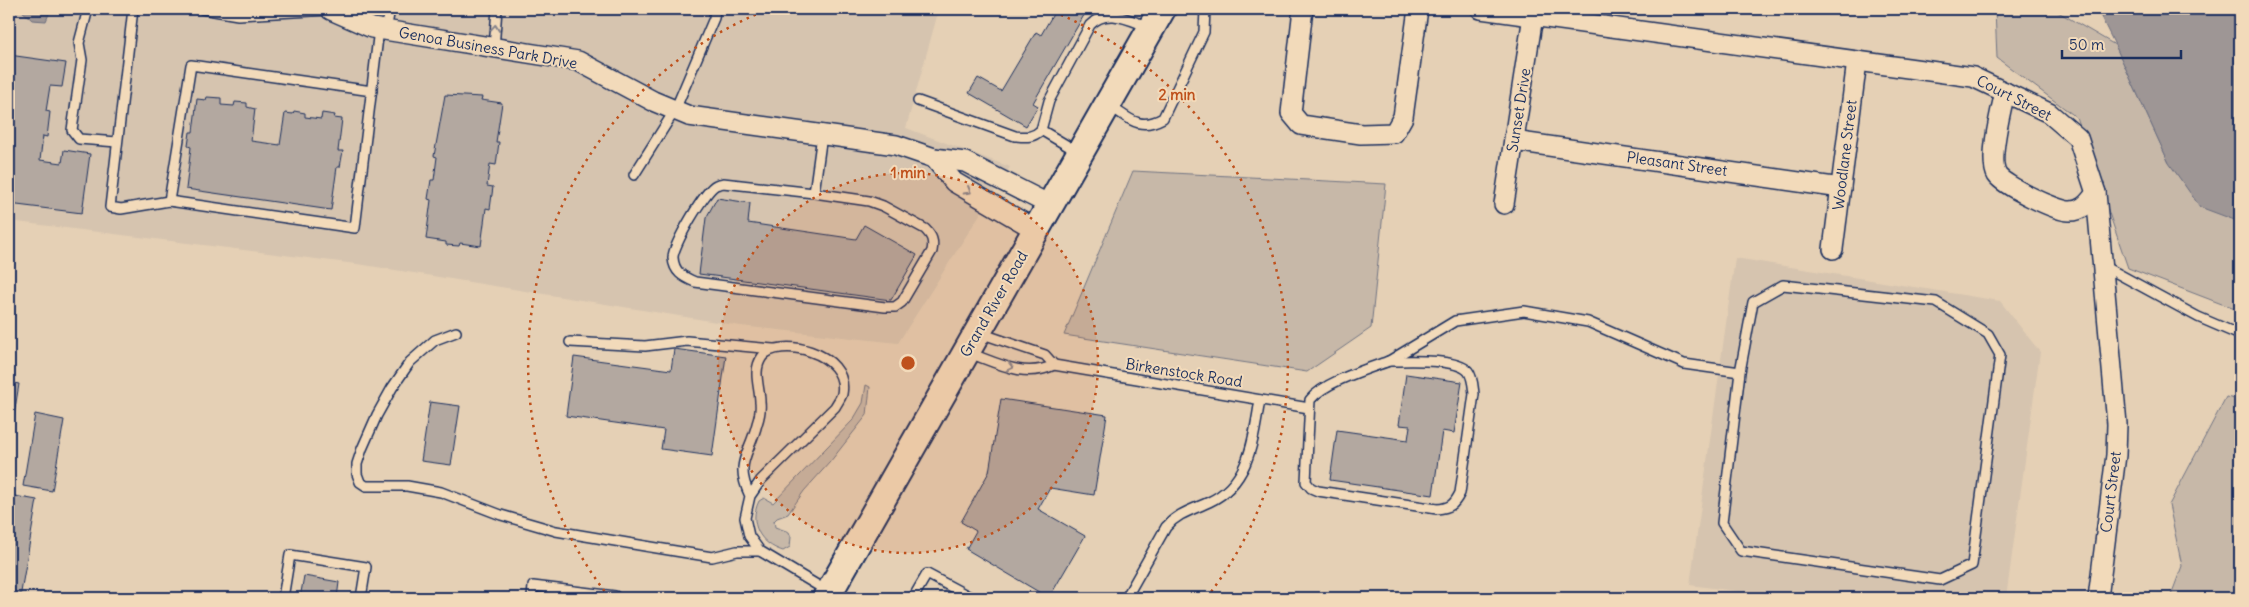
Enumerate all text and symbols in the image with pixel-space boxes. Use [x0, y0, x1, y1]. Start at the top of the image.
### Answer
street label: Genoa Business Park Drive [397, 22, 579, 73]
one-way arrow [490, 24, 501, 32]
scale bar [2062, 28, 2180, 60]
text: 50 m [2069, 35, 2104, 54]
street label: Sunset Drive [1502, 67, 1535, 153]
street label: Court Street [1974, 71, 2055, 125]
text: 2 min [1159, 85, 1196, 104]
street label: Woodlane Street [1828, 99, 1861, 211]
street label: Pleasant Street [1625, 147, 1729, 180]
text: 1 min [891, 163, 926, 182]
one-way arrow [963, 184, 972, 194]
street label: Grand River Road [955, 247, 1032, 360]
centre of rings [899, 354, 917, 372]
street label: Birkenstock Road [1124, 354, 1244, 391]
one-way arrow [1005, 361, 1014, 372]
street label: Court Street [2096, 450, 2125, 534]

